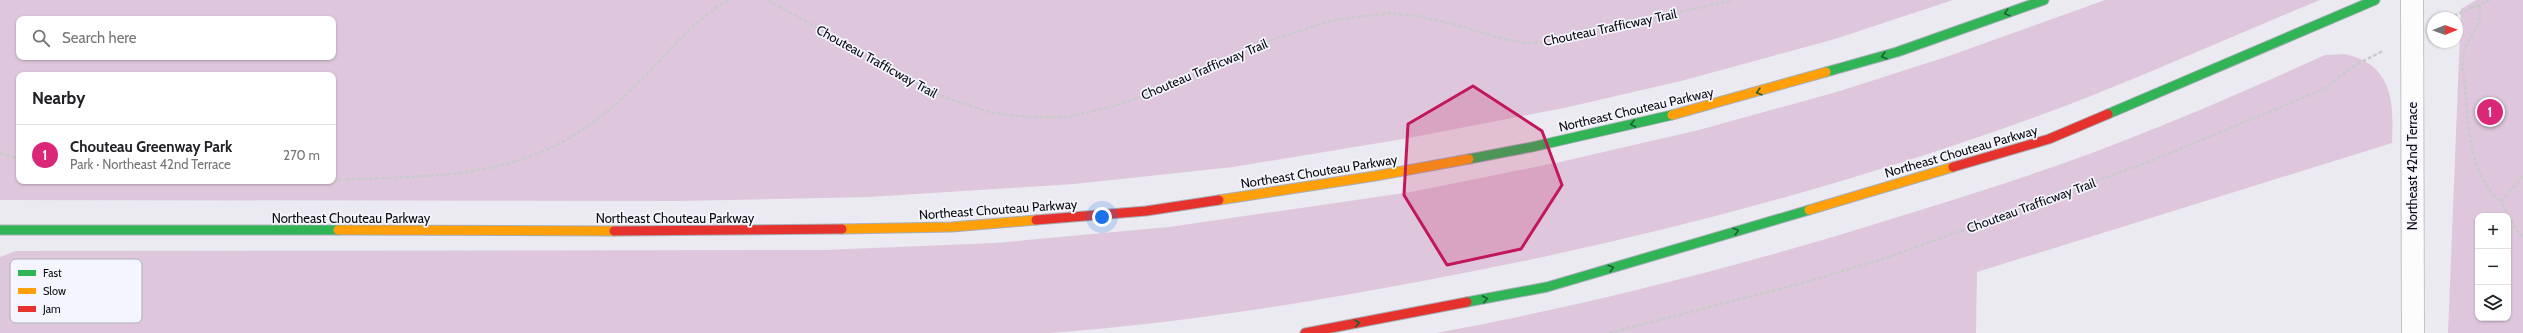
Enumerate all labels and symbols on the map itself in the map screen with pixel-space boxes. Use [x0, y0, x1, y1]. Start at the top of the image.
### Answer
street label: Chouteau Trafficway Trail [1542, 5, 1678, 49]
one-way arrow [2003, 8, 2010, 17]
north arrow [2427, 12, 2463, 48]
street label: Chouteau Trafficway Trail [814, 21, 940, 101]
street label: Chouteau Trafficway Trail [1138, 35, 1270, 103]
one-way arrow [1881, 51, 1888, 60]
street label: Northeast Chouteau Parkway [1557, 83, 1715, 135]
one-way arrow [1756, 87, 1763, 96]
pin: 1 [2477, 97, 2503, 127]
street label: Northeast 42nd Terrace [2404, 101, 2420, 230]
one-way arrow [1630, 119, 1637, 128]
street label: Northeast Chouteau Parkway [1883, 121, 2040, 181]
street label: Northeast Chouteau Parkway [1239, 151, 1399, 191]
street label: Chouteau Trafficway Trail [1964, 174, 2098, 236]
street label: Northeast Chouteau Parkway [918, 195, 1078, 223]
your location [1092, 207, 1112, 227]
street label: Northeast Chouteau Parkway [272, 210, 431, 226]
street label: Northeast Chouteau Parkway [596, 210, 755, 226]
one-way arrow [1732, 227, 1739, 236]
legend [10, 259, 142, 323]
one-way arrow [1607, 264, 1614, 273]
text: Fast [43, 266, 62, 280]
text: Slow [43, 284, 66, 298]
one-way arrow [1482, 295, 1488, 303]
text: Jam [42, 302, 61, 316]
one-way arrow [1354, 319, 1360, 328]

